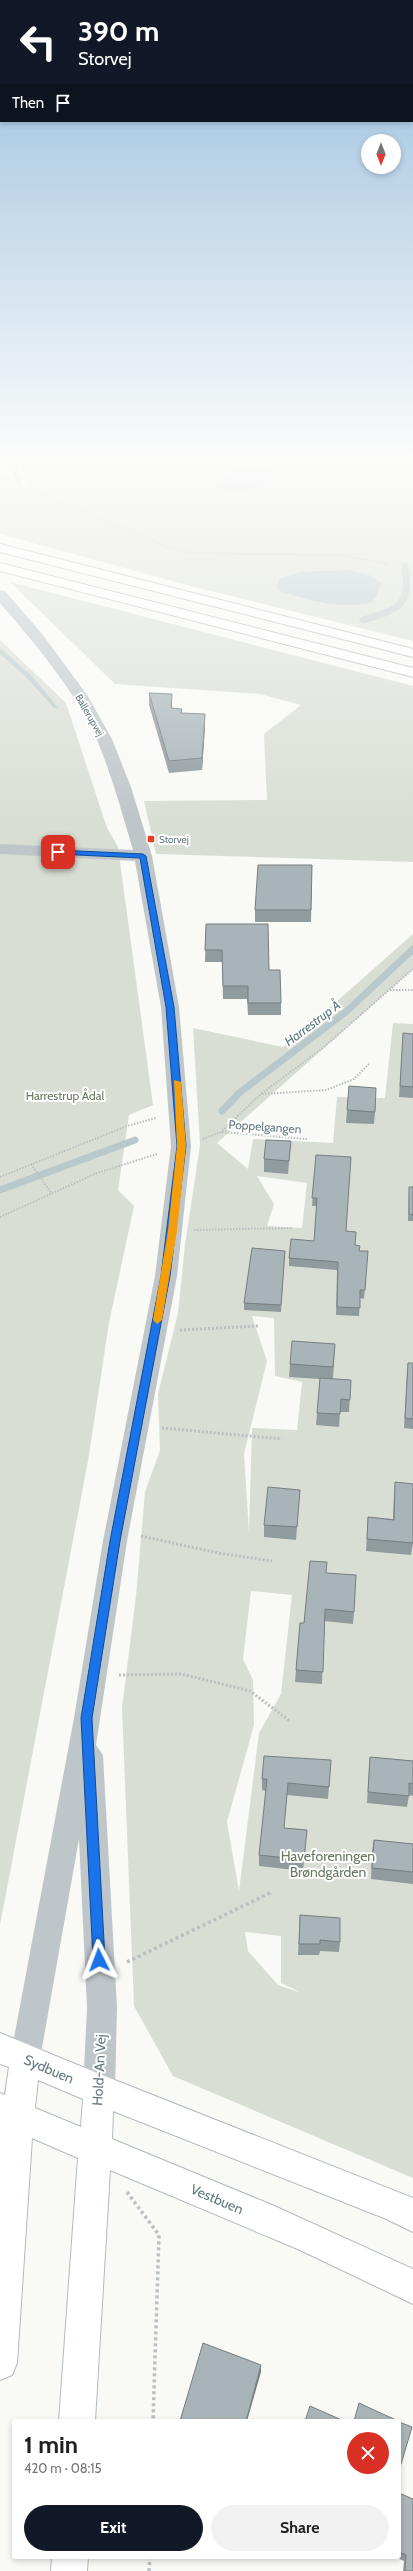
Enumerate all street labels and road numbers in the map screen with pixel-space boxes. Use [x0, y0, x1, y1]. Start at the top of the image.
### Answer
street label: Ballerupvej [72, 692, 107, 739]
street label: Poppelgangen [228, 1116, 302, 1137]
street label: Hold-An Vej [88, 2034, 110, 2106]
street label: Sydbuen [21, 2050, 77, 2088]
street label: Vestbuen [188, 2180, 246, 2218]

